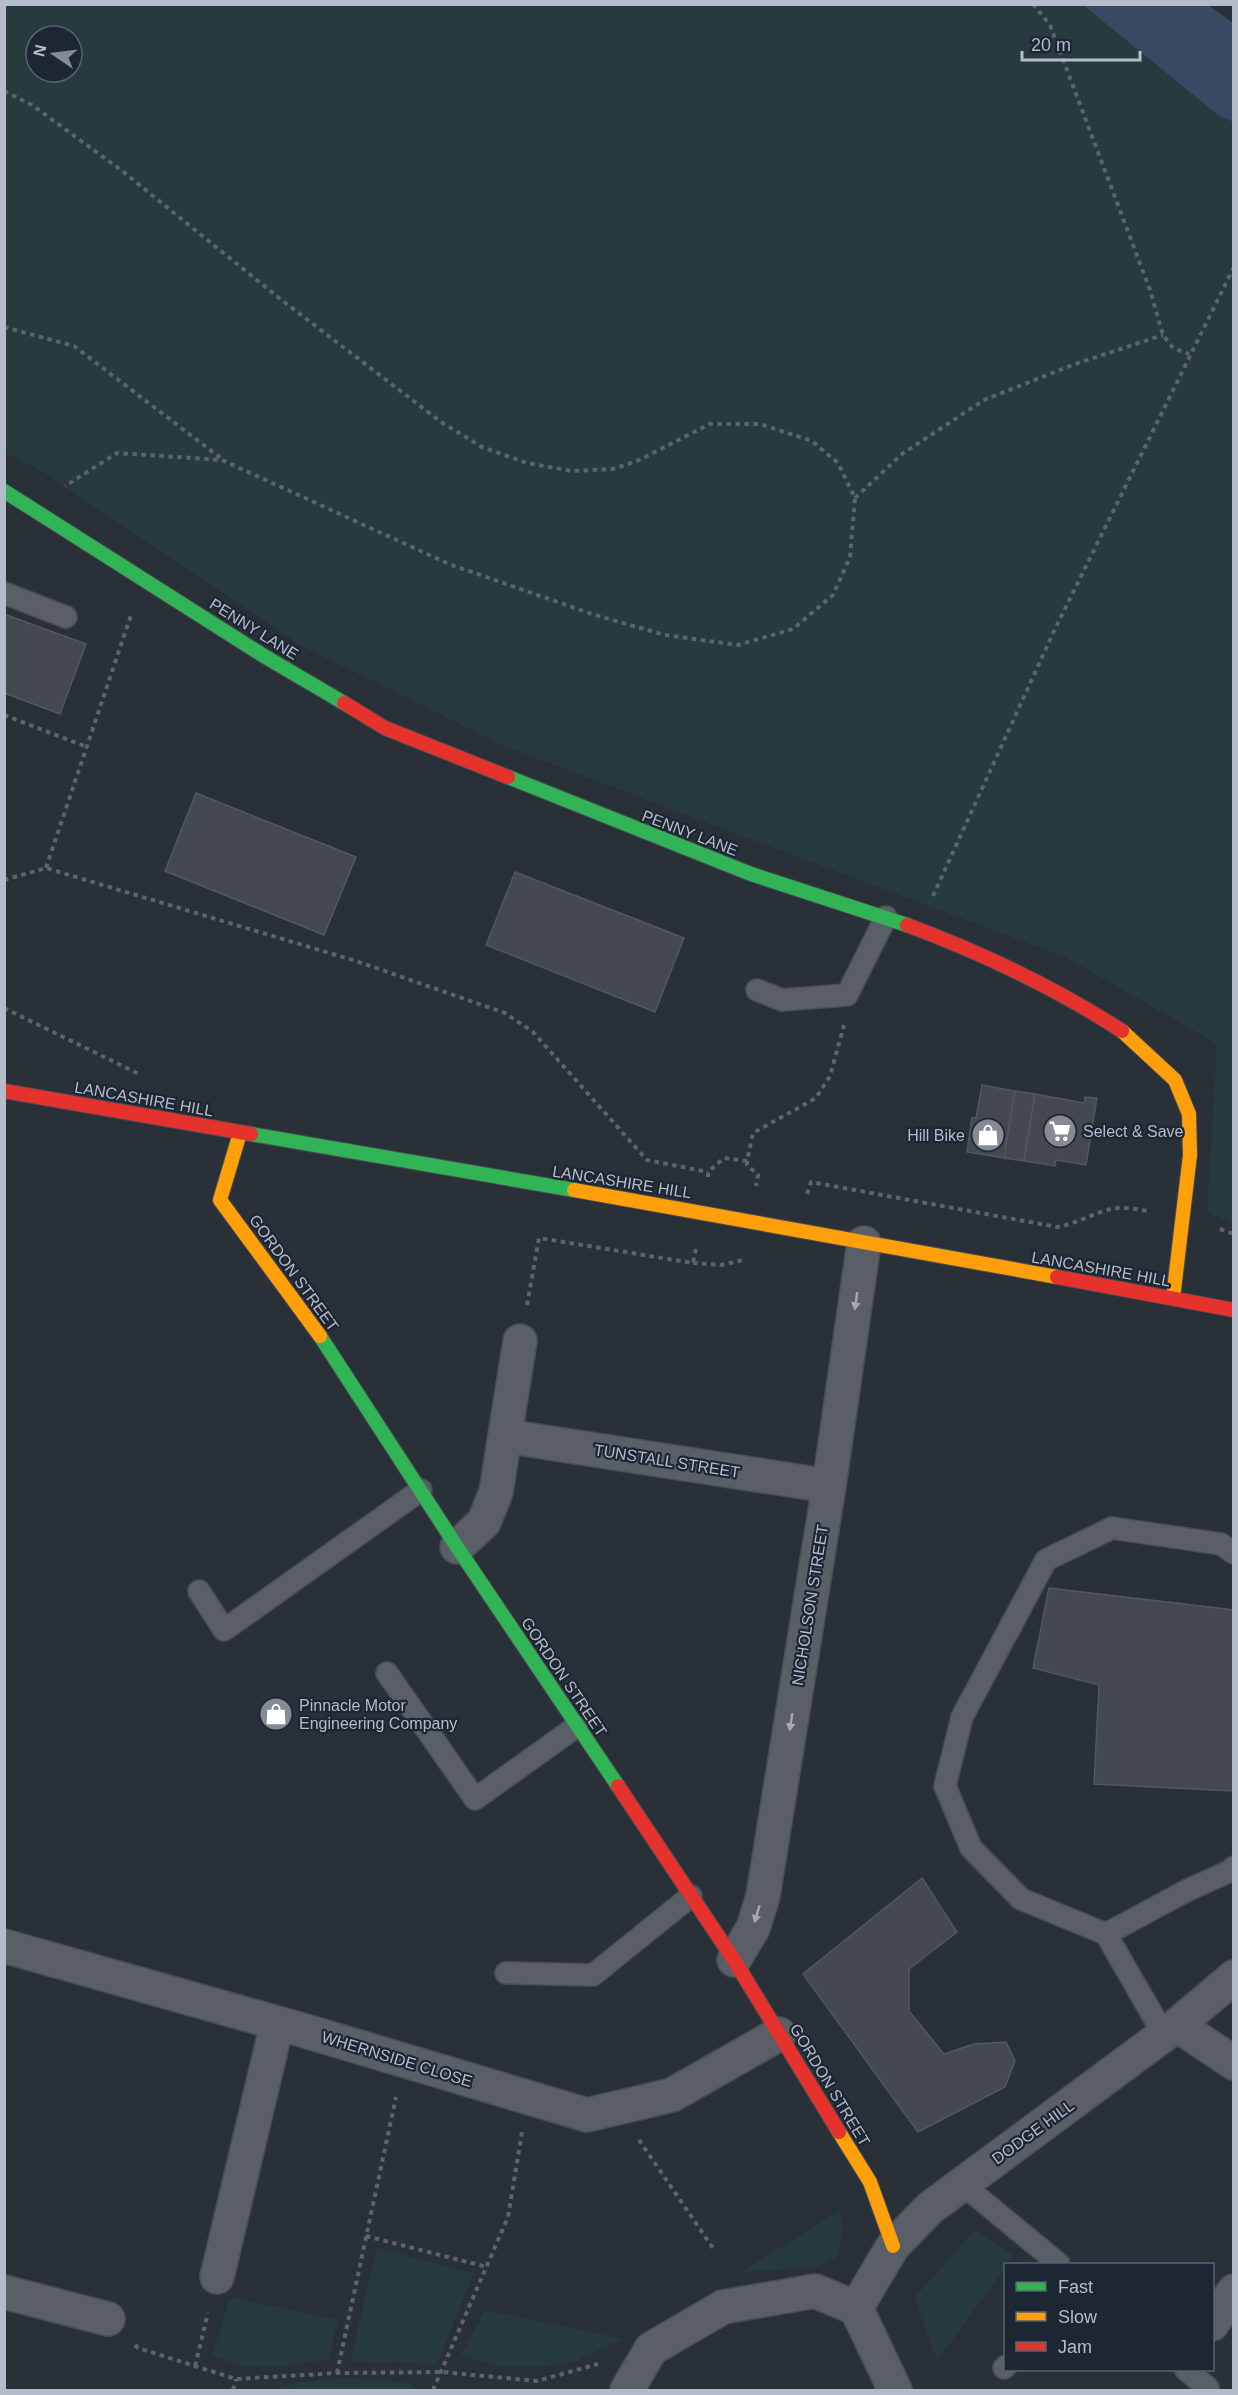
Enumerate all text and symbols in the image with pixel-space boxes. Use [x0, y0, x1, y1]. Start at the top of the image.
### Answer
north arrow [24, 24, 84, 84]
scale bar [1022, 24, 1140, 62]
text: 20 m [1031, 35, 1071, 55]
text: N [30, 43, 50, 58]
street label: PENNY LANE [207, 595, 301, 663]
street label: PENNY LANE [640, 807, 740, 859]
street label: LANCASHIRE HILL [73, 1078, 215, 1120]
supermarket icon: Select & Save [1042, 1113, 1078, 1149]
shop icon: Hill Bike [970, 1117, 1006, 1153]
place label: Select & Save [1083, 1123, 1184, 1140]
place label: Hill Bike [907, 1127, 965, 1144]
street label: LANCASHIRE HILL [551, 1163, 693, 1201]
street label: GORDON STREET [246, 1212, 342, 1335]
street label: LANCASHIRE HILL [1030, 1248, 1172, 1290]
one-way arrow [851, 1292, 860, 1311]
street label: TUNSTALL STREET [593, 1441, 741, 1481]
street label: NICHOLSON STREET [789, 1523, 831, 1687]
street label: GORDON STREET [518, 1614, 610, 1740]
shop icon: Pinnacle Motor Engineering Company [258, 1696, 294, 1732]
place label: Pinnacle Motor Engineering Company [299, 1697, 457, 1732]
one-way arrow [786, 1713, 795, 1732]
one-way arrow [752, 1905, 761, 1923]
street label: GORDON STREET [787, 2021, 873, 2149]
street label: WHERNSIDE CLOSE [320, 2028, 474, 2090]
street label: DODGE HILL [989, 2097, 1077, 2167]
legend [1004, 2263, 1214, 2371]
text: Fast [1058, 2277, 1093, 2297]
text: Slow [1058, 2307, 1098, 2327]
text: Jam [1058, 2337, 1092, 2357]

